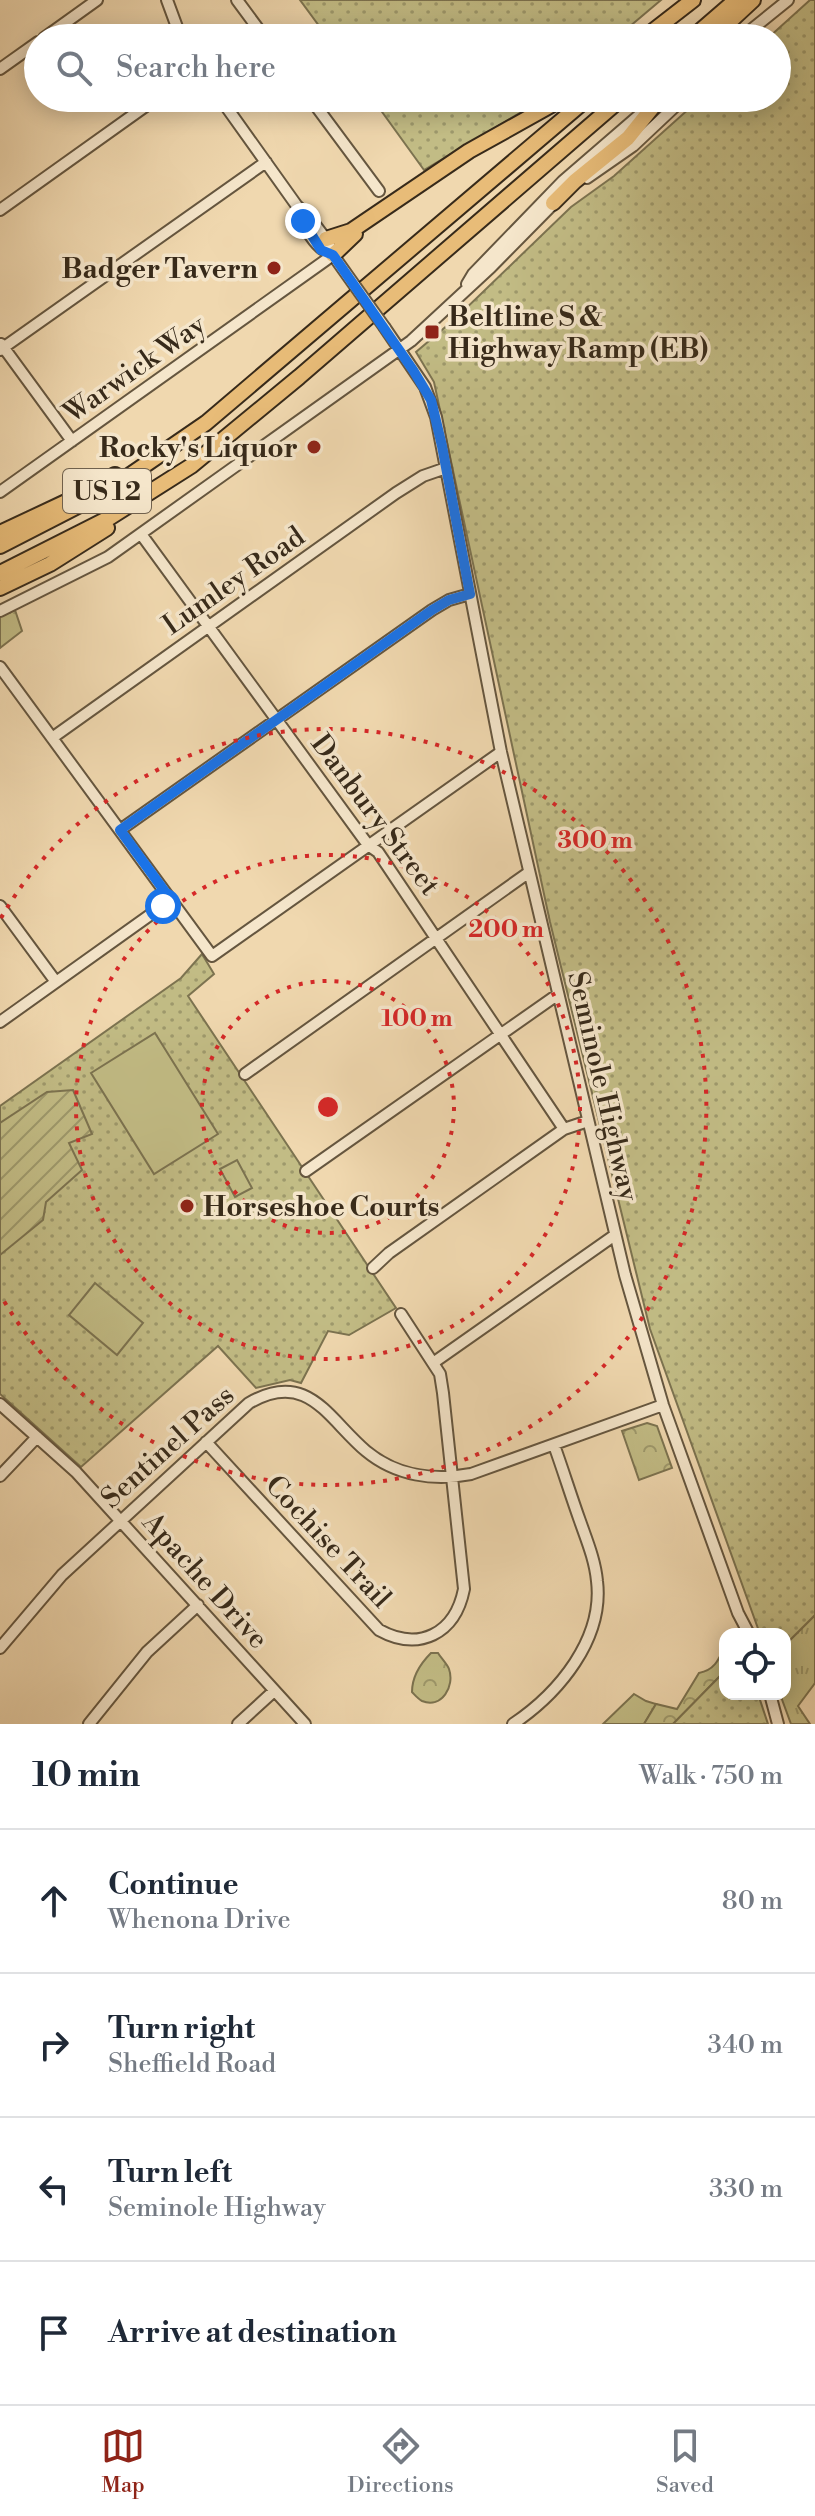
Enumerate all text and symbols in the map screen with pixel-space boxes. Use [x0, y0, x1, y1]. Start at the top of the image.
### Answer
search box [24, 24, 791, 112]
icon: search [52, 46, 96, 90]
text: Search here [116, 49, 276, 87]
route end [285, 203, 321, 239]
place label: Badger Tavern [61, 252, 258, 287]
marker: Badger Tavern [265, 259, 283, 277]
place label: Beltline S & Highway Ramp (EB) [448, 300, 708, 367]
street label: Warwick Way [56, 307, 213, 431]
marker: Beltline S & Highway Ramp (EB) [423, 323, 441, 341]
place label: Rocky's Liquor [99, 431, 298, 466]
marker: Rocky's Liquor [305, 438, 323, 456]
road number: US 12 [63, 469, 151, 513]
street label: Lumley Road [156, 519, 312, 643]
street label: Danbury Street [303, 727, 447, 903]
text: 300 m [557, 826, 633, 856]
route start [145, 888, 181, 924]
text: 200 m [468, 915, 544, 945]
street label: Seminole Highway [559, 968, 646, 1205]
text: 100 m [381, 1004, 453, 1034]
centre of rings [314, 1093, 342, 1121]
place label: Horseshoe Courts [203, 1190, 440, 1225]
marker: Horseshoe Courts [178, 1197, 196, 1215]
street label: Sentinel Pass [94, 1378, 242, 1516]
street label: Cochise Trail [257, 1468, 398, 1616]
street label: Apache Drive [134, 1505, 275, 1656]
map controls [719, 1628, 791, 1700]
button: locate [719, 1628, 791, 1700]
text: 10 min [32, 1755, 140, 1797]
text: Walk · 750 m [639, 1760, 783, 1792]
text: Continue [108, 1866, 239, 1904]
icon: ahead [32, 1879, 76, 1923]
text: 80 m [722, 1885, 783, 1917]
text: Whenona Drive [108, 1904, 291, 1936]
text: Turn right [108, 2010, 255, 2048]
icon: right [32, 2023, 76, 2067]
text: 340 m [707, 2029, 783, 2061]
text: Sheffield Road [108, 2048, 276, 2080]
text: Turn left [108, 2154, 232, 2192]
icon: left [32, 2167, 76, 2211]
text: 330 m [709, 2173, 783, 2205]
text: Seminole Highway [108, 2192, 326, 2224]
icon: arrive [32, 2311, 76, 2355]
text: Arrive at destination [108, 2314, 397, 2352]
tab: Map [101, 2424, 145, 2499]
tab: Directions [348, 2424, 454, 2499]
tab: Saved [656, 2424, 714, 2499]

